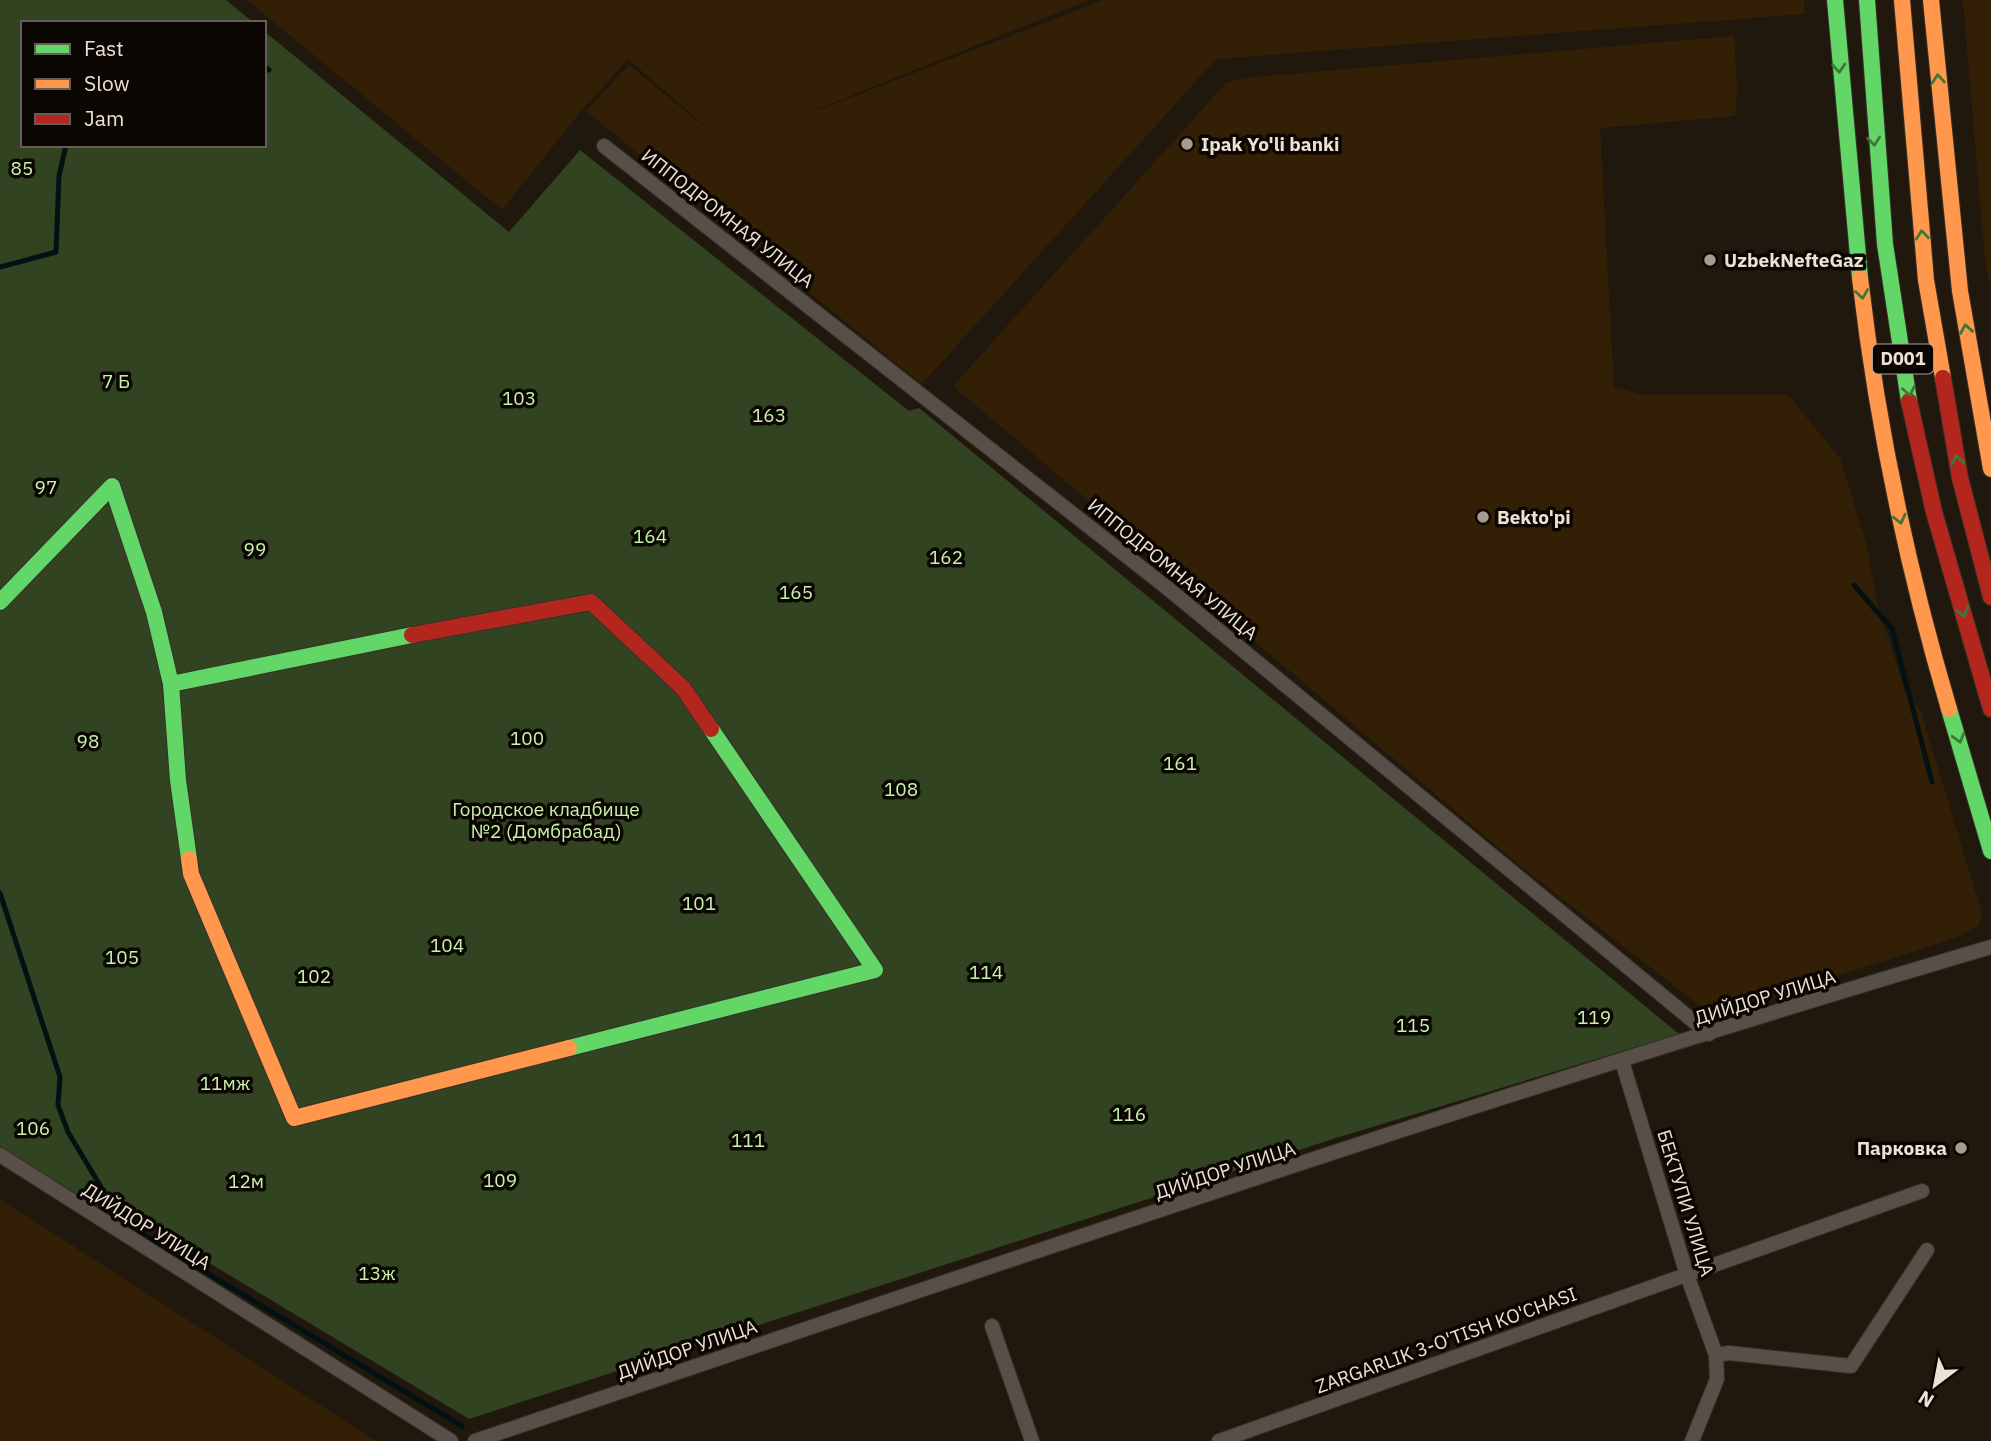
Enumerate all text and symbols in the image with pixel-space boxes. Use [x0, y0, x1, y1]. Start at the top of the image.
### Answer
legend [21, 21, 266, 147]
text: Fast [84, 34, 124, 62]
one-way arrow [1831, 63, 1846, 74]
text: Slow [84, 69, 130, 97]
one-way arrow [1931, 73, 1946, 84]
text: Jam [84, 104, 124, 132]
place label: Ipak Yo'li banki [1201, 132, 1339, 156]
marker: Ipak Yo'li banki [1179, 136, 1195, 152]
one-way arrow [1866, 136, 1881, 147]
street label: ИППОДРОМНАЯ УЛИЦА [637, 143, 819, 293]
park label: 85 [11, 156, 33, 180]
one-way arrow [1915, 229, 1930, 240]
place label: UzbekNefteGaz [1724, 248, 1864, 272]
marker: UzbekNefteGaz [1702, 252, 1718, 268]
one-way arrow [1854, 289, 1869, 300]
one-way arrow [1959, 323, 1974, 335]
road number: D001 [1873, 344, 1933, 374]
park label: 7 Б [102, 369, 130, 393]
one-way arrow [1900, 385, 1915, 397]
park label: 103 [502, 386, 536, 410]
park label: 163 [752, 403, 786, 427]
one-way arrow [1950, 454, 1965, 466]
park label: 97 [35, 475, 57, 499]
street label: ИППОДРОМНАЯ УЛИЦА [1083, 493, 1263, 645]
place label: Bekto'pi [1497, 505, 1571, 529]
marker: Bekto'pi [1475, 509, 1491, 525]
one-way arrow [1892, 513, 1906, 525]
park label: 164 [633, 524, 667, 548]
park label: 99 [244, 537, 266, 561]
park label: 162 [929, 545, 963, 569]
park label: 165 [779, 580, 813, 604]
one-way arrow [1955, 605, 1969, 617]
park label: 100 [510, 726, 544, 750]
park label: 98 [77, 729, 99, 753]
one-way arrow [1950, 732, 1965, 744]
park label: 161 [1163, 751, 1197, 775]
park label: 108 [884, 777, 918, 801]
park label: Городское кладбище №2 (Домбрабад) [452, 797, 640, 843]
park label: 101 [682, 891, 716, 915]
park label: 104 [430, 933, 464, 957]
park label: 105 [105, 945, 139, 969]
park label: 114 [969, 960, 1003, 984]
park label: 102 [297, 964, 331, 988]
street label: ДИЙДОР УЛИЦА [1692, 964, 1838, 1030]
park label: 119 [1577, 1005, 1611, 1029]
park label: 115 [1396, 1013, 1430, 1037]
park label: 11мж [200, 1071, 250, 1095]
park label: 116 [1112, 1102, 1146, 1126]
park label: 106 [16, 1116, 50, 1140]
street label: БЕКТУПИ УЛИЦА [1652, 1127, 1720, 1279]
park label: 111 [731, 1128, 765, 1152]
street label: ДИЙДОР УЛИЦА [1152, 1136, 1298, 1204]
place label: Парковка [1857, 1136, 1947, 1160]
marker: Парковка [1953, 1140, 1969, 1156]
park label: 109 [483, 1168, 517, 1192]
park label: 12м [228, 1169, 264, 1193]
street label: ДИЙДОР УЛИЦА [79, 1177, 215, 1275]
park label: 13ж [358, 1261, 396, 1285]
street label: ZARGARLIK 3-O'TISH KO'CHASI [1312, 1281, 1580, 1399]
street label: ДИЙДОР УЛИЦА [614, 1314, 760, 1384]
north arrow [1900, 1350, 1970, 1420]
text: N [1914, 1386, 1938, 1413]

